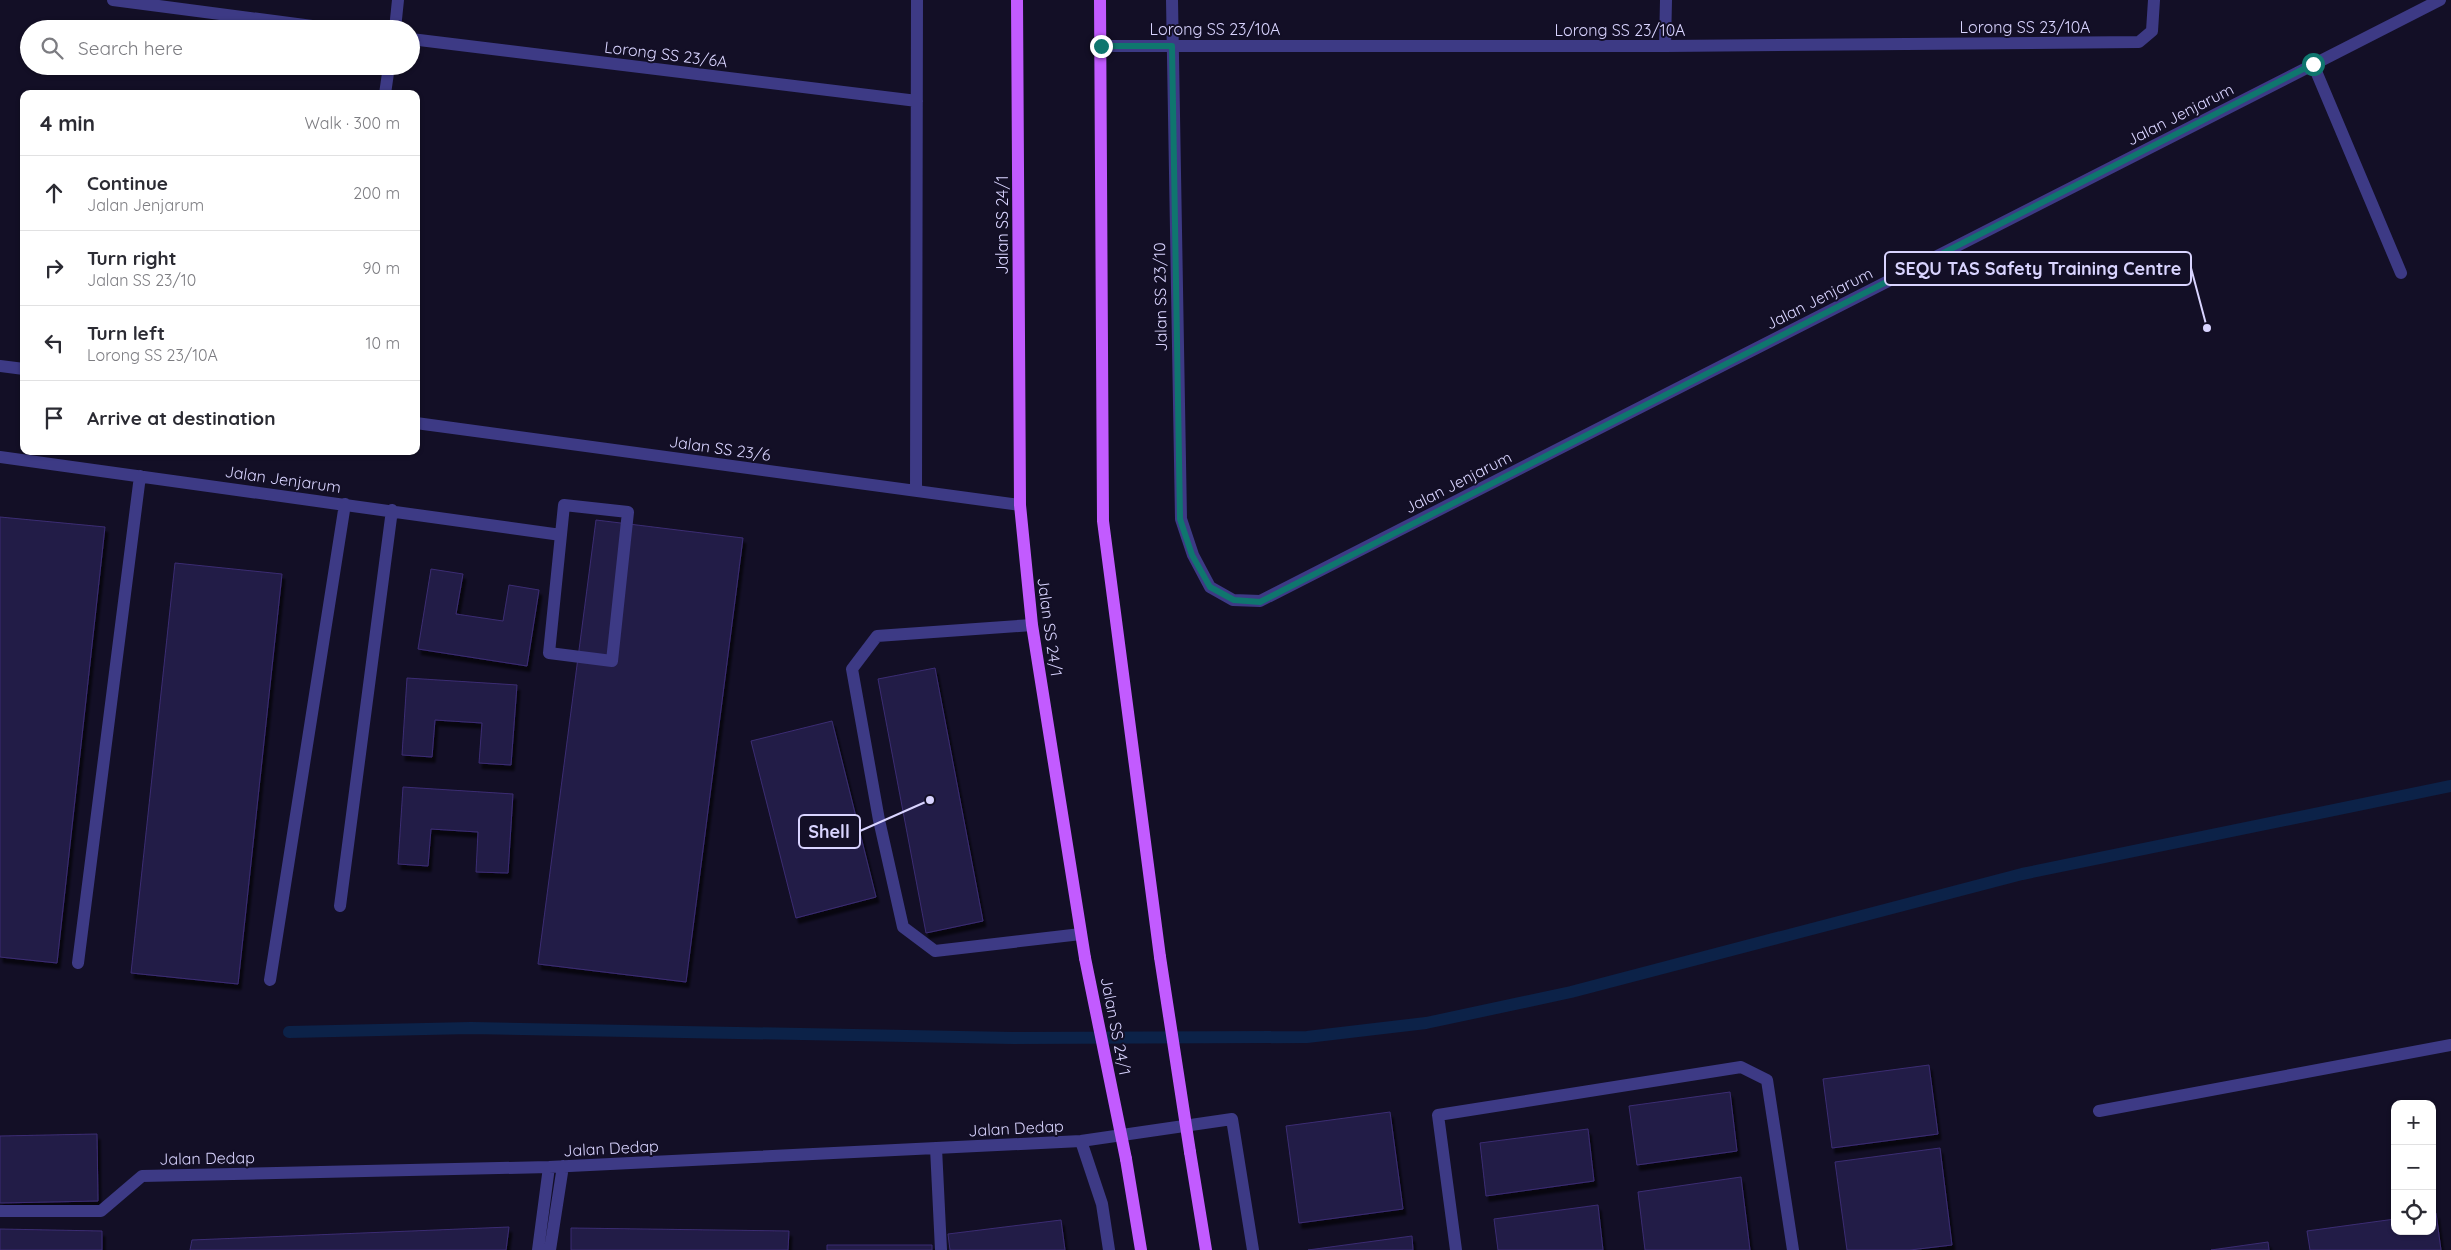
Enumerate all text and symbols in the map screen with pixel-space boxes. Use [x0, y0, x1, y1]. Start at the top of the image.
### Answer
street label: Lorong SS 23/10A [1960, 17, 2090, 37]
street label: Lorong SS 23/10A [1150, 19, 1280, 39]
search box [20, 20, 420, 75]
street label: Lorong SS 23/10A [1555, 20, 1685, 40]
icon: search [38, 34, 66, 62]
route end [1090, 35, 1113, 58]
text: Search here [78, 36, 183, 60]
street label: Lorong SS 23/6A [603, 37, 729, 71]
route start [2302, 53, 2325, 76]
street label: Jalan Jenjarum [2123, 78, 2237, 150]
text: 4 min [40, 110, 95, 136]
text: Walk · 300 m [305, 113, 400, 133]
text: Continue [87, 171, 168, 195]
street label: Jalan SS 24/1 [992, 175, 1012, 275]
icon: ahead [40, 179, 68, 207]
text: 200 m [353, 183, 400, 203]
text: Jalan Jenjarum [87, 195, 204, 215]
street label: Jalan SS 23/10 [1149, 242, 1171, 352]
text: Turn right [87, 246, 176, 270]
callout: SEQU TAS Safety Training Centre [1885, 252, 2191, 285]
icon: right [40, 254, 68, 282]
text: SEQU TAS Safety Training Centre [1895, 257, 2181, 280]
text: 90 m [363, 258, 400, 278]
street label: Jalan Jenjarum [1762, 262, 1876, 334]
text: Jalan SS 23/10 [87, 270, 196, 290]
text: Turn left [87, 321, 165, 345]
icon: left [40, 329, 68, 357]
text: 10 m [366, 333, 400, 353]
text: Lorong SS 23/10A [87, 345, 218, 365]
icon: arrive [40, 404, 68, 432]
text: Arrive at destination [87, 406, 276, 430]
street label: Jalan SS 23/6 [668, 431, 772, 465]
street label: Jalan Jenjarum [1401, 446, 1515, 518]
street label: Jalan Jenjarum [224, 461, 342, 497]
street label: Jalan SS 24/1 [1033, 576, 1067, 678]
callout: Shell [799, 815, 860, 848]
text: Shell [808, 820, 850, 843]
street label: Jalan SS 24/1 [1097, 975, 1135, 1077]
map controls [2391, 1100, 2436, 1235]
button: + [2391, 1100, 2436, 1145]
street label: Jalan Dedap [968, 1116, 1064, 1140]
street label: Jalan Dedap [563, 1136, 659, 1160]
button: − [2391, 1145, 2436, 1190]
street label: Jalan Dedap [159, 1147, 255, 1169]
button: locate [2391, 1190, 2436, 1235]

